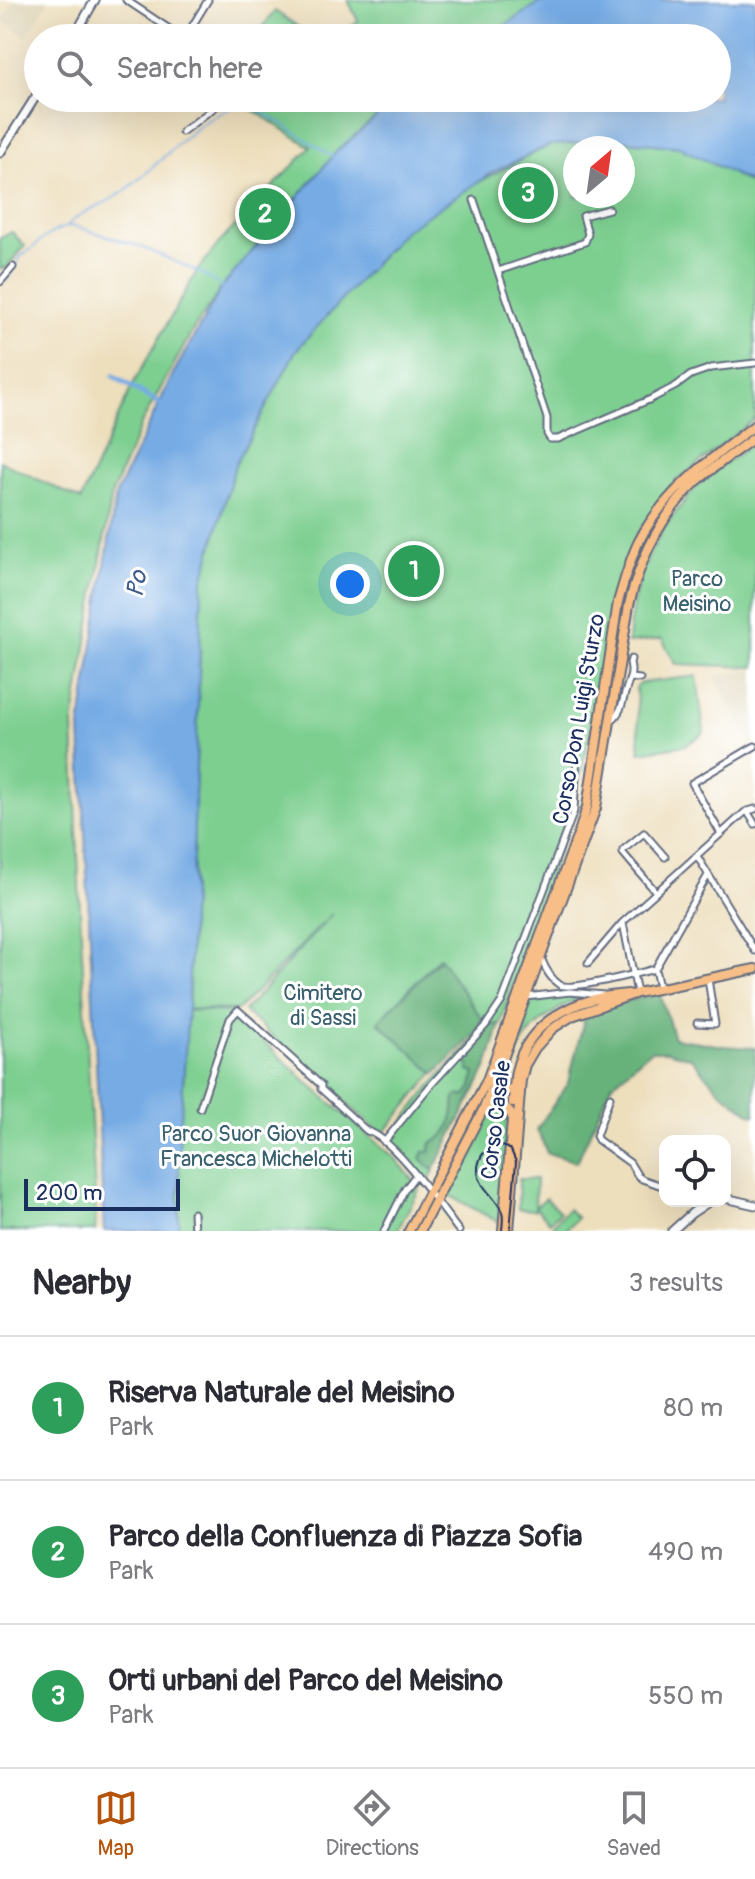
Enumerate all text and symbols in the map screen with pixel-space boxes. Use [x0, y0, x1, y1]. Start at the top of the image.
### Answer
search box [24, 24, 731, 112]
icon: search [52, 46, 96, 90]
text: Search here [116, 50, 263, 87]
north arrow [563, 136, 635, 208]
pin: 3 [502, 163, 554, 223]
pin: 2 [239, 184, 291, 244]
pin: 1 [388, 541, 440, 601]
your location [330, 564, 370, 604]
park label: Parco Meisino [663, 565, 732, 618]
water label: Po [121, 567, 154, 599]
street label: Corso Don Luigi Sturzo [547, 611, 611, 826]
park label: Cimitero di Sassi [283, 979, 363, 1032]
street label: Corso Casale [475, 1059, 517, 1181]
park label: Parco Suor Giovanna Francesca Michelotti [160, 1120, 352, 1173]
map controls [659, 1135, 731, 1207]
button: locate [659, 1135, 731, 1207]
scale bar [24, 1175, 180, 1211]
text: 200 m [36, 1179, 103, 1207]
text: Nearby [32, 1262, 131, 1305]
text: 3 results [629, 1267, 723, 1299]
text: Riserva Naturale del Meisino [108, 1374, 455, 1411]
text: 1 [53, 1392, 63, 1424]
text: 80 m [663, 1392, 723, 1424]
text: Park [108, 1411, 154, 1443]
text: Parco della Confluenza di Piazza Sofia [108, 1518, 583, 1555]
text: 2 [51, 1536, 65, 1568]
text: 490 m [648, 1536, 723, 1568]
text: Park [108, 1555, 154, 1587]
text: Orti urbani del Parco del Meisino [108, 1662, 503, 1699]
text: 3 [51, 1680, 65, 1712]
text: 550 m [648, 1680, 723, 1712]
text: Park [108, 1699, 154, 1731]
tab: Map [94, 1786, 138, 1862]
tab: Directions [326, 1786, 419, 1862]
tab: Saved [607, 1786, 661, 1862]

